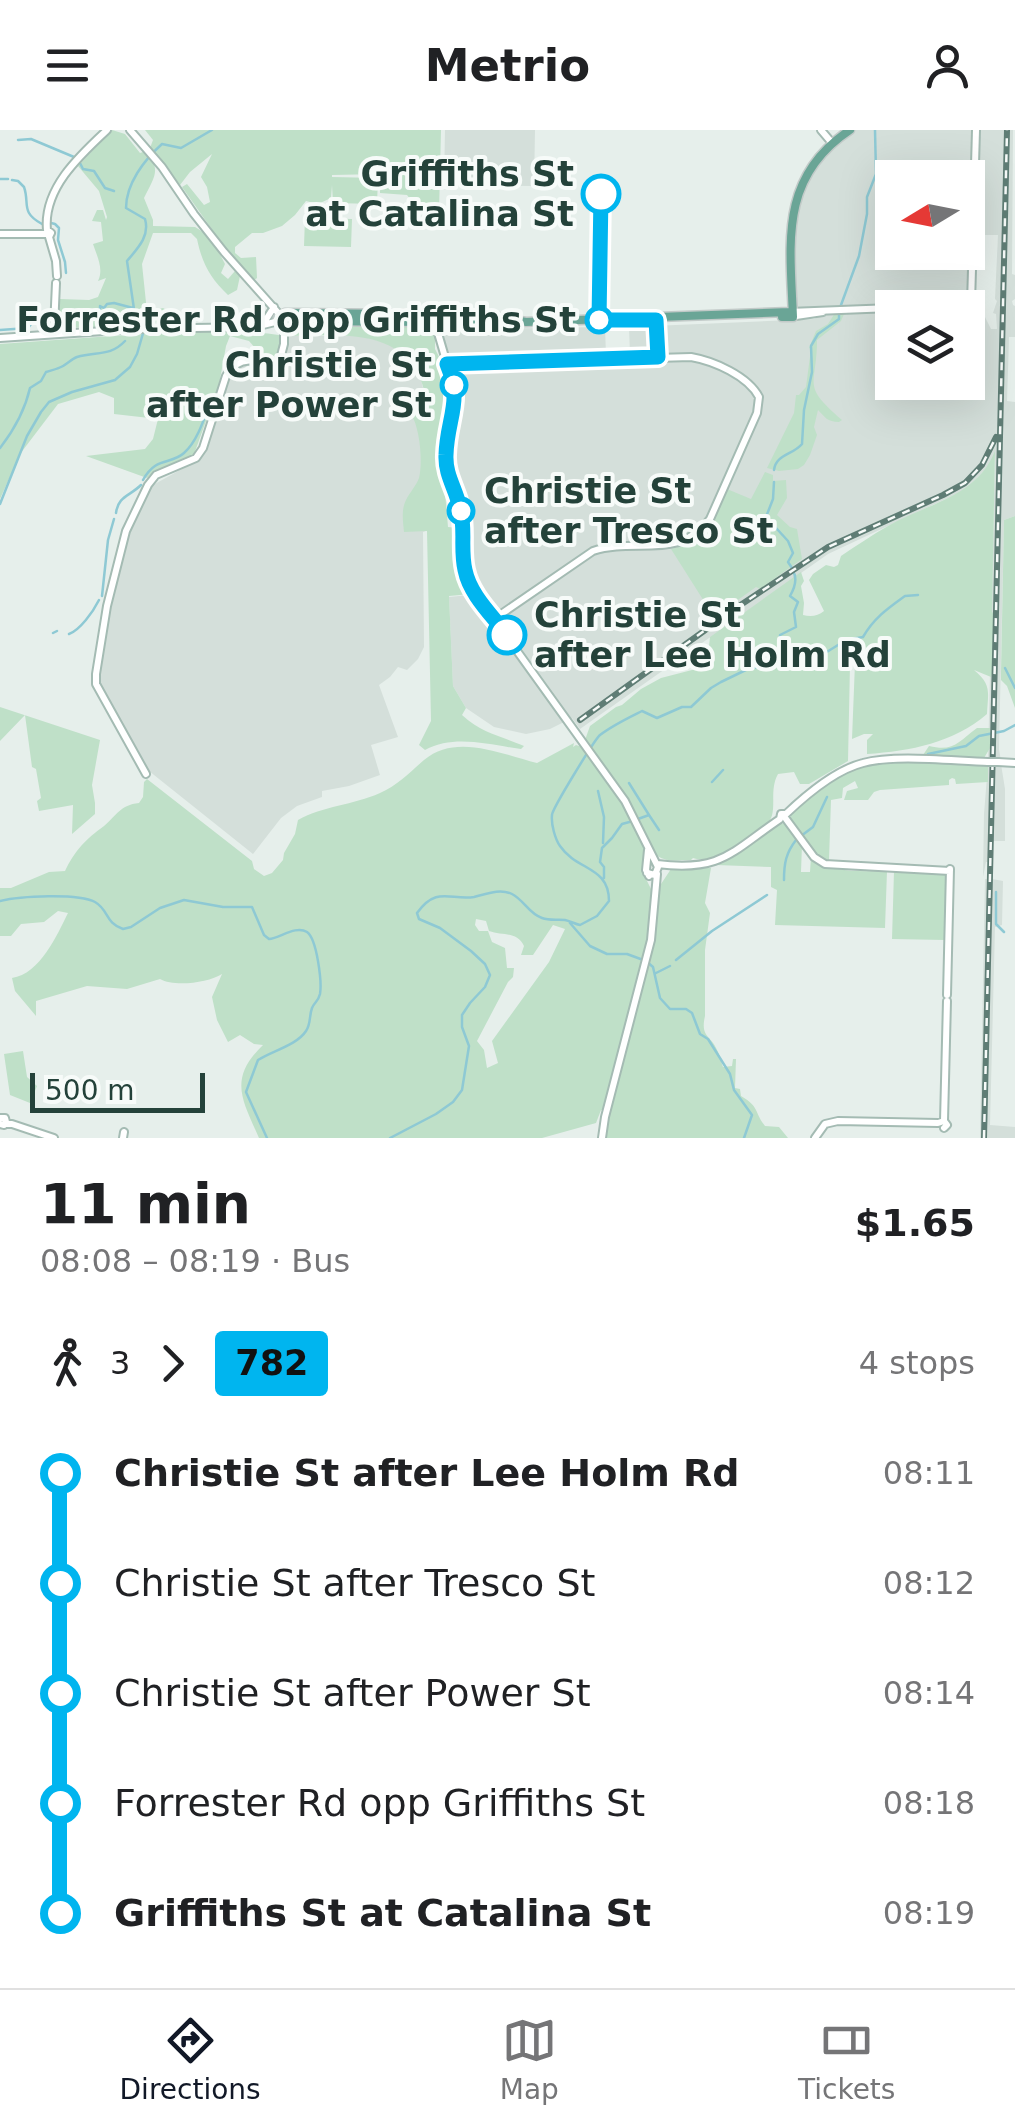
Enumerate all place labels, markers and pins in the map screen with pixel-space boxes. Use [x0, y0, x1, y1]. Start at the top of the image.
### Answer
place label: Griffiths St at Catalina St [305, 154, 574, 234]
marker: Griffiths St at Catalina St [582, 175, 620, 213]
place label: Forrester Rd opp Griffiths St [16, 300, 576, 340]
marker: Forrester Rd opp Griffiths St [586, 307, 612, 333]
place label: Christie St after Power St [146, 345, 432, 425]
marker: Christie St after Power St [441, 372, 467, 398]
place label: Christie St after Tresco St [484, 471, 774, 551]
marker: Christie St after Tresco St [448, 498, 474, 524]
place label: Christie St after Lee Holm Rd [534, 595, 891, 675]
marker: Christie St after Lee Holm Rd [488, 616, 526, 654]

